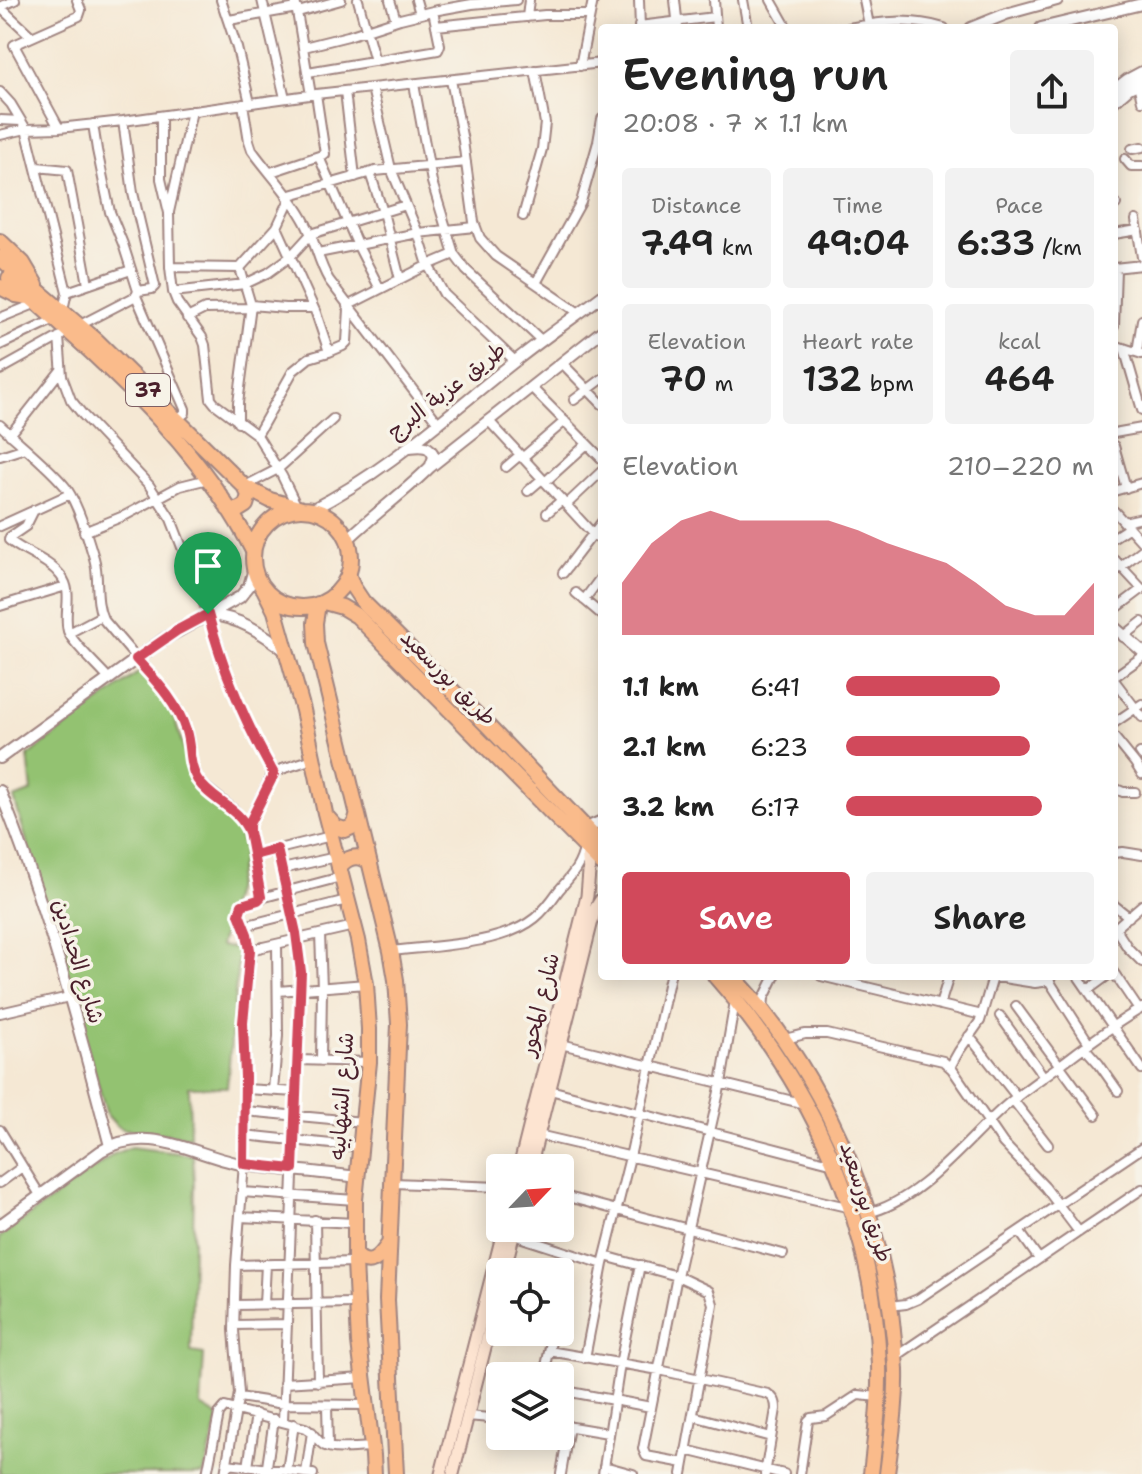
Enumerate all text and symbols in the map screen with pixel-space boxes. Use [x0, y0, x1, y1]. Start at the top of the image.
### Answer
text: Evening run [622, 45, 889, 104]
button: share [1010, 50, 1094, 134]
text: 20:08 · 7 × 1.1 km [622, 105, 848, 140]
text: Distance [652, 191, 742, 220]
text: Time [833, 191, 883, 220]
text: Pace [995, 191, 1044, 220]
text: 7.49 [640, 220, 714, 266]
text: 49:04 [807, 220, 909, 266]
text: 6:33 [957, 220, 1035, 266]
text: km [714, 233, 753, 262]
text: /km [1035, 233, 1082, 262]
text: Elevation [647, 327, 746, 356]
text: Heart rate [802, 327, 914, 356]
text: kcal [998, 327, 1041, 356]
street label: طريق عزبة البرج [381, 335, 512, 446]
text: 70 [660, 356, 707, 402]
text: 132 [802, 356, 862, 402]
text: 464 [984, 356, 1055, 402]
text: m [707, 369, 733, 398]
text: bpm [862, 369, 914, 398]
road number: 37 [126, 374, 170, 406]
text: Elevation [622, 448, 738, 483]
text: 210–220 m [947, 448, 1094, 483]
pin [174, 532, 242, 614]
icon: arrive [186, 544, 230, 588]
street label: طريق بورسعيد [394, 623, 503, 732]
text: 1.1 km [622, 669, 699, 704]
text: 6:41 [750, 669, 801, 704]
text: 2.1 km [622, 729, 706, 764]
text: 6:23 [750, 729, 808, 764]
text: 3.2 km [622, 789, 714, 824]
text: 6:17 [750, 789, 800, 824]
button: Save [622, 872, 850, 964]
button: Share [866, 872, 1094, 964]
street label: شارع الحدادين [45, 895, 111, 1027]
street label: شارع المحور [512, 950, 567, 1061]
street label: شارع الشهابيه [323, 1031, 361, 1161]
street label: طريق بورسعيد [833, 1138, 900, 1266]
north arrow [486, 1154, 574, 1242]
map controls [486, 1154, 574, 1450]
button: locate [486, 1258, 574, 1346]
button: layers [486, 1362, 574, 1450]

